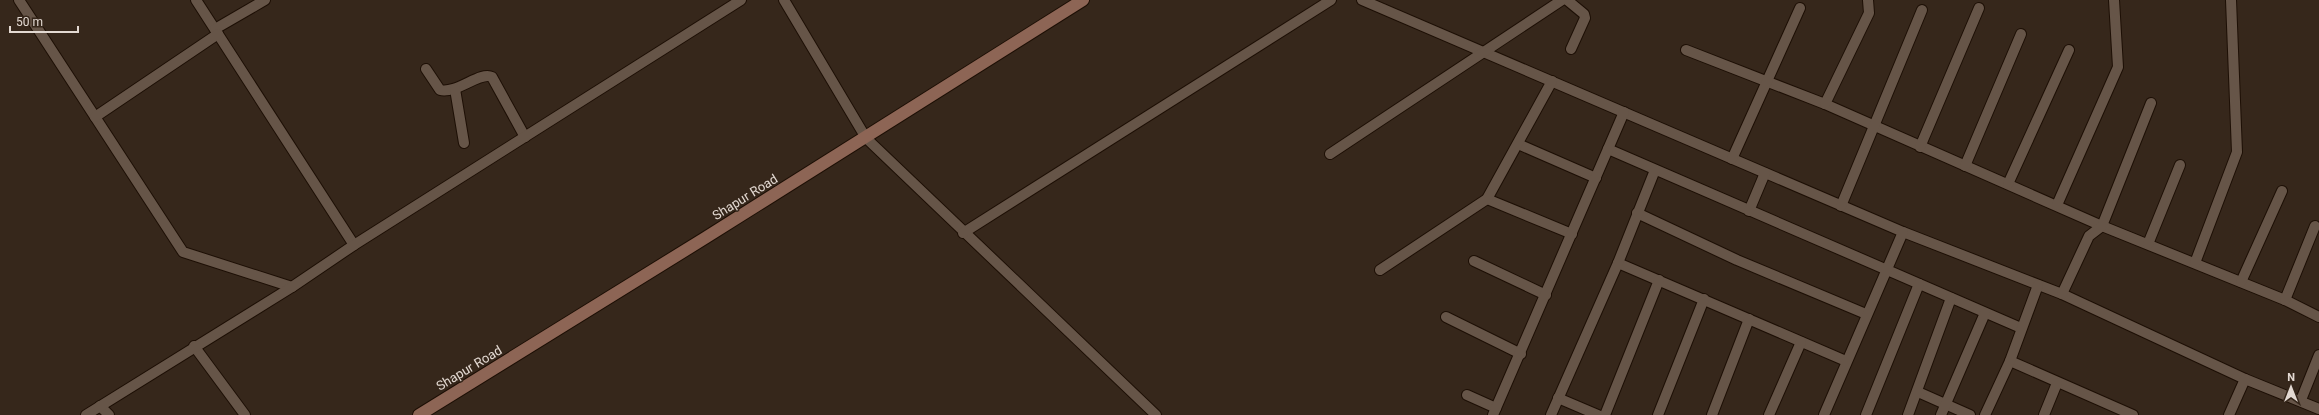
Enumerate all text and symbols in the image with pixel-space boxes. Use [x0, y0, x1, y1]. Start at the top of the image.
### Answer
scale bar [10, 8, 78, 34]
text: 50 m [16, 15, 43, 29]
street label: Shapur Road [710, 171, 780, 223]
street label: Shapur Road [433, 343, 505, 393]
north arrow [2271, 367, 2311, 407]
text: N [2287, 371, 2295, 384]

